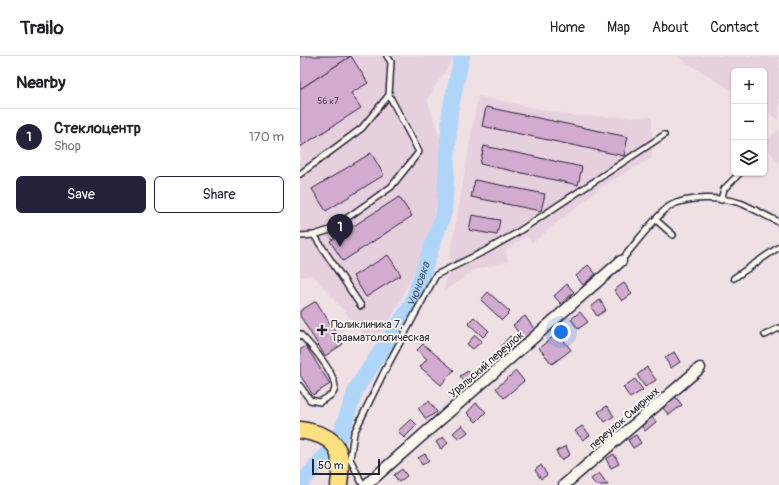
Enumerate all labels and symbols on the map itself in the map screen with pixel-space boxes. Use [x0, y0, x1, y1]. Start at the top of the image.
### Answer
house number: 56 к7 [317, 96, 339, 107]
pin: 1 [327, 214, 353, 247]
water label: Уюновка [404, 259, 434, 309]
place label: Поликлиника 7, Травматологическая [331, 318, 429, 344]
your location [551, 322, 571, 342]
marker: Поликлиника 7, Травматологическая [316, 324, 328, 336]
street label: Уральский переулок [446, 328, 527, 401]
street label: переулок Смирных [587, 385, 662, 452]
scale bar [312, 457, 380, 476]

